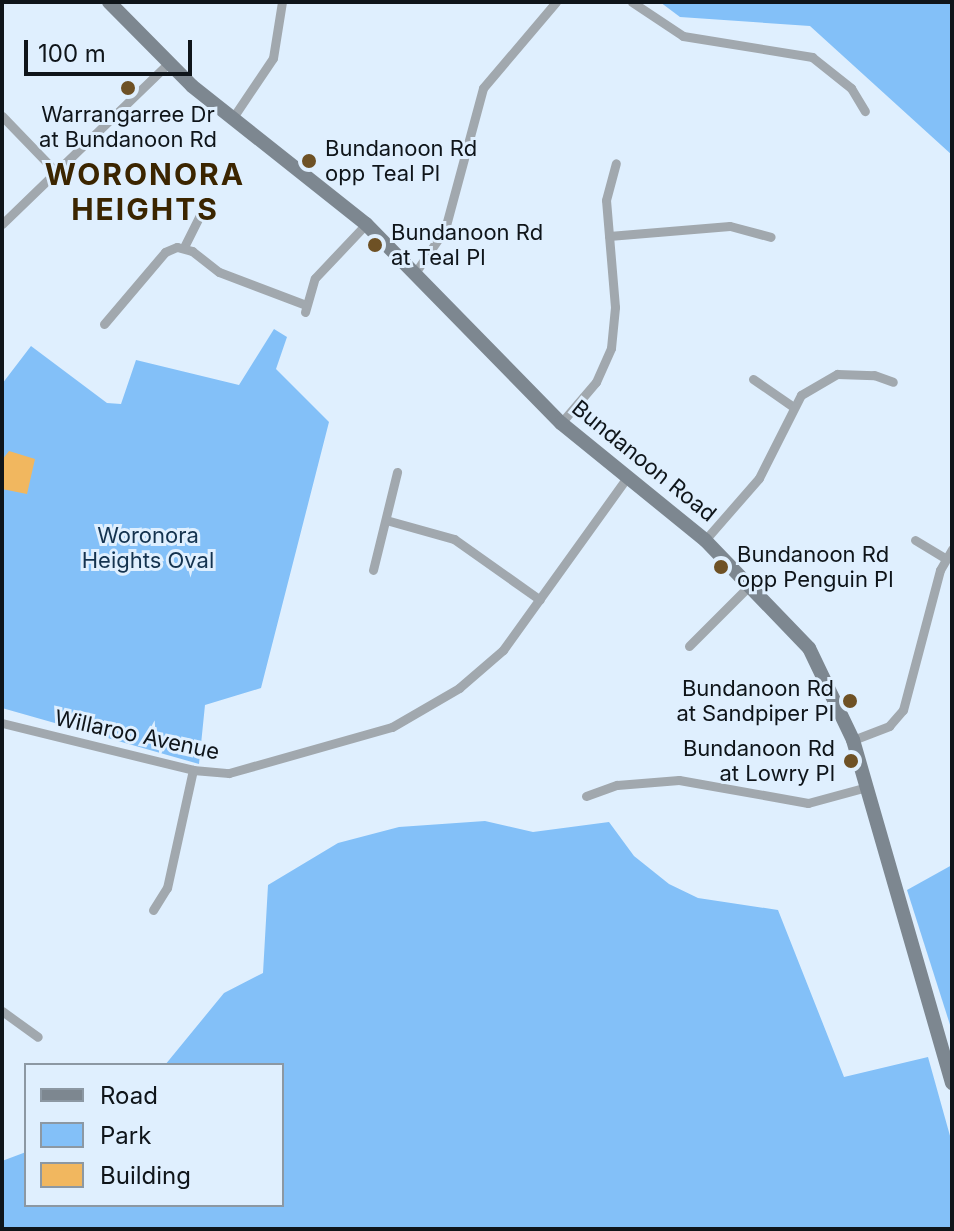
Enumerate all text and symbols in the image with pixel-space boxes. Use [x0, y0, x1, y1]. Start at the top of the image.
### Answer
scale bar [28, 24, 196, 74]
text: 100 m [38, 39, 106, 68]
marker: Warrangarree Dr at Bundanoon Rd [119, 79, 137, 97]
place label: Warrangarree Dr at Bundanoon Rd [39, 101, 217, 152]
place label: Bundanoon Rd opp Teal Pl [325, 135, 477, 186]
marker: Bundanoon Rd opp Teal Pl [300, 152, 318, 170]
district label: WORONORA HEIGHTS [45, 156, 245, 226]
place label: Bundanoon Rd at Teal Pl [391, 219, 543, 270]
marker: Bundanoon Rd at Teal Pl [366, 236, 384, 254]
street label: Bundanoon Road [567, 395, 721, 527]
park label: Woronora Heights Oval [82, 522, 214, 574]
place label: Bundanoon Rd opp Penguin Pl [737, 541, 893, 592]
marker: Bundanoon Rd opp Penguin Pl [712, 558, 730, 576]
place label: Bundanoon Rd at Sandpiper Pl [676, 675, 834, 726]
marker: Bundanoon Rd at Sandpiper Pl [841, 692, 859, 710]
street label: Willaroo Avenue [52, 705, 222, 765]
place label: Bundanoon Rd at Lowry Pl [683, 735, 835, 786]
marker: Bundanoon Rd at Lowry Pl [842, 752, 860, 770]
legend [24, 1063, 284, 1207]
text: Road [100, 1081, 158, 1110]
text: Park [100, 1121, 151, 1150]
text: Building [100, 1161, 191, 1190]

